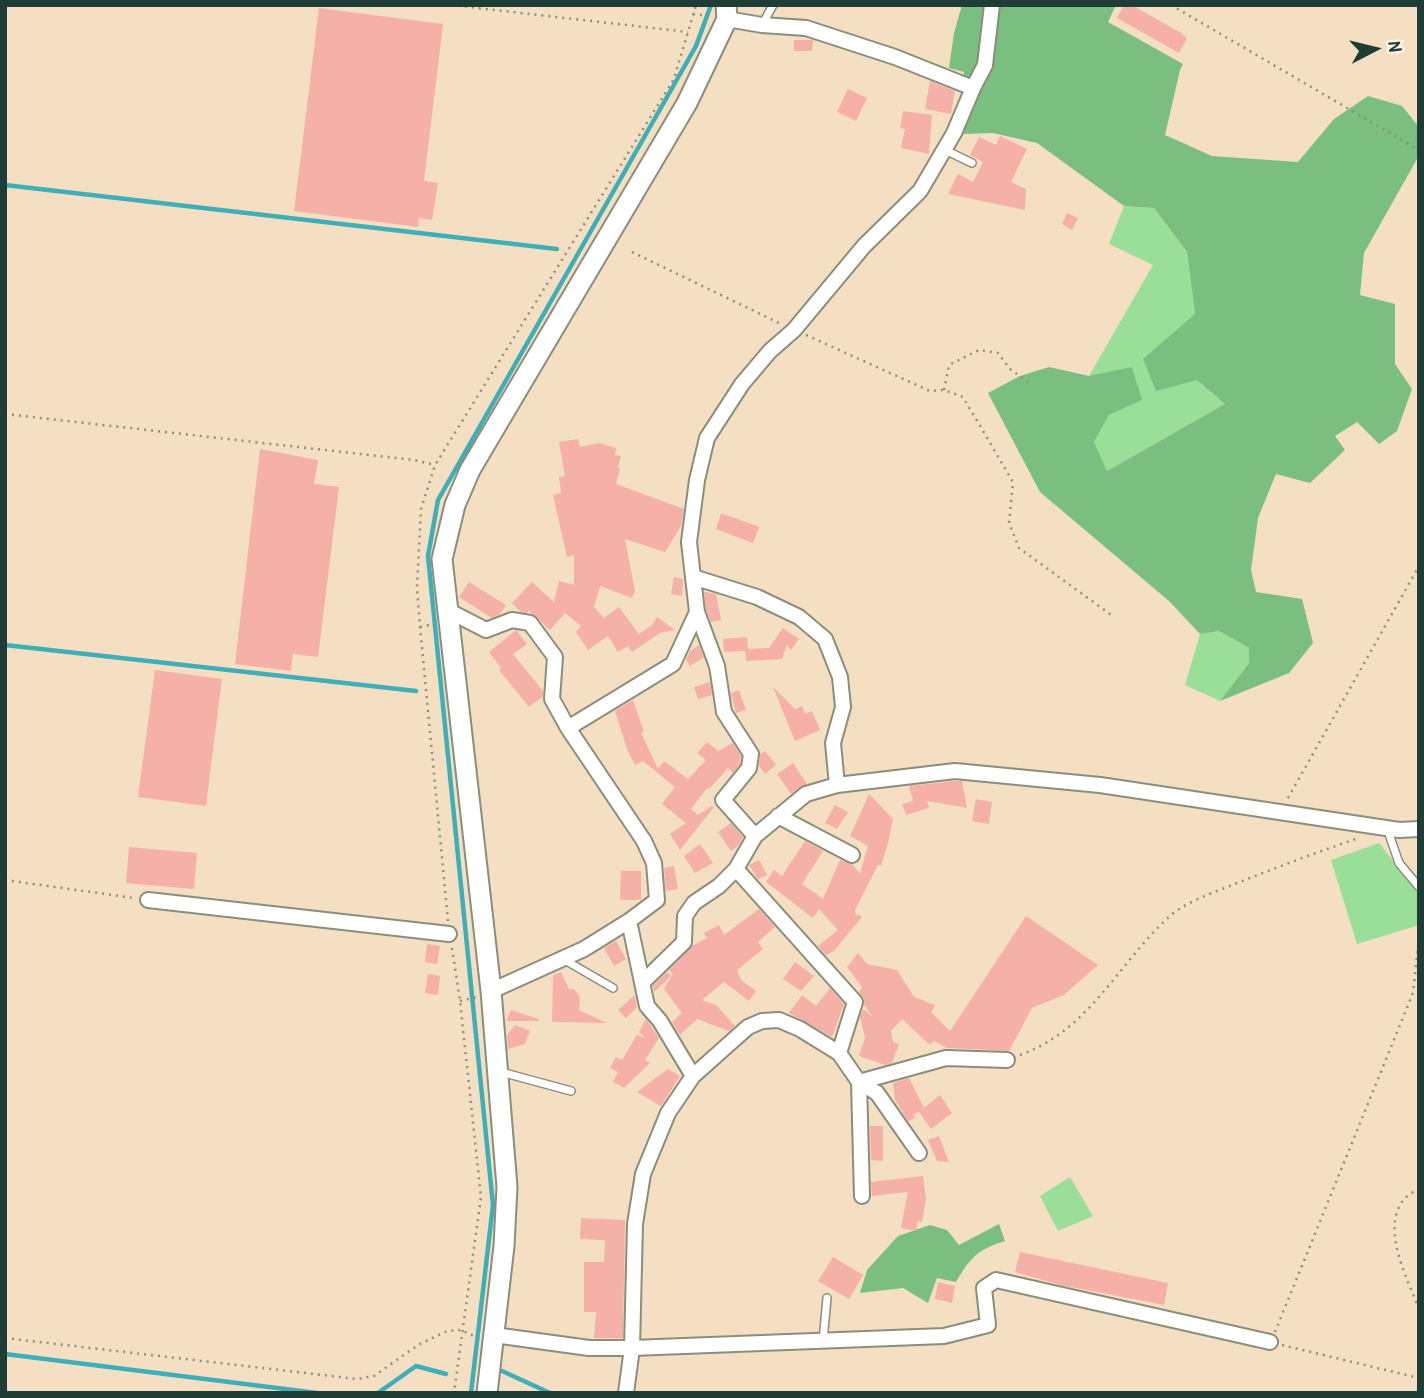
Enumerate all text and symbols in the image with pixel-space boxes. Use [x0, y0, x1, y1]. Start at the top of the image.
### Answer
north arrow [1340, 14, 1410, 84]
text: N [1382, 40, 1409, 53]

